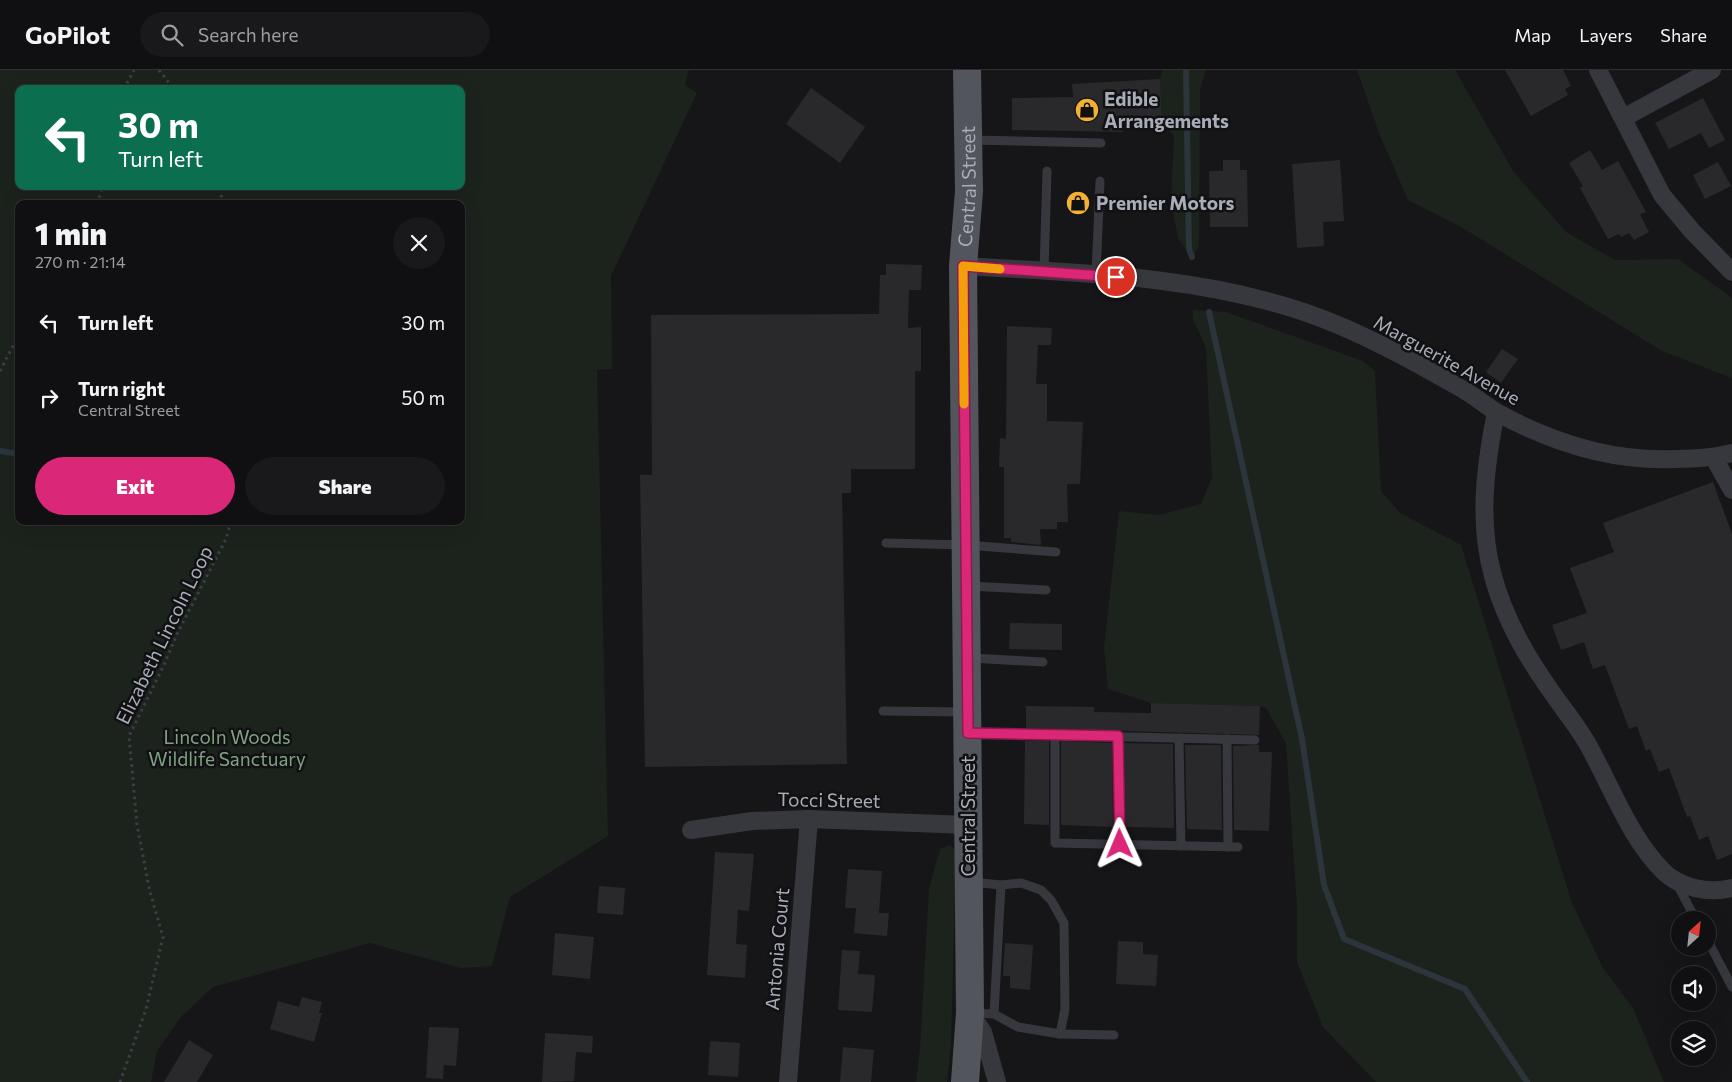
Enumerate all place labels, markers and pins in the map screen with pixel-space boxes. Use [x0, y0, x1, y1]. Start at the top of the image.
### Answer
place label: Edible Arrangements [1104, 87, 1229, 132]
shop icon: Edible Arrangements [1074, 97, 1100, 123]
shop icon: Premier Motors [1065, 190, 1091, 216]
place label: Premier Motors [1096, 191, 1235, 214]
pin [1095, 256, 1137, 298]

